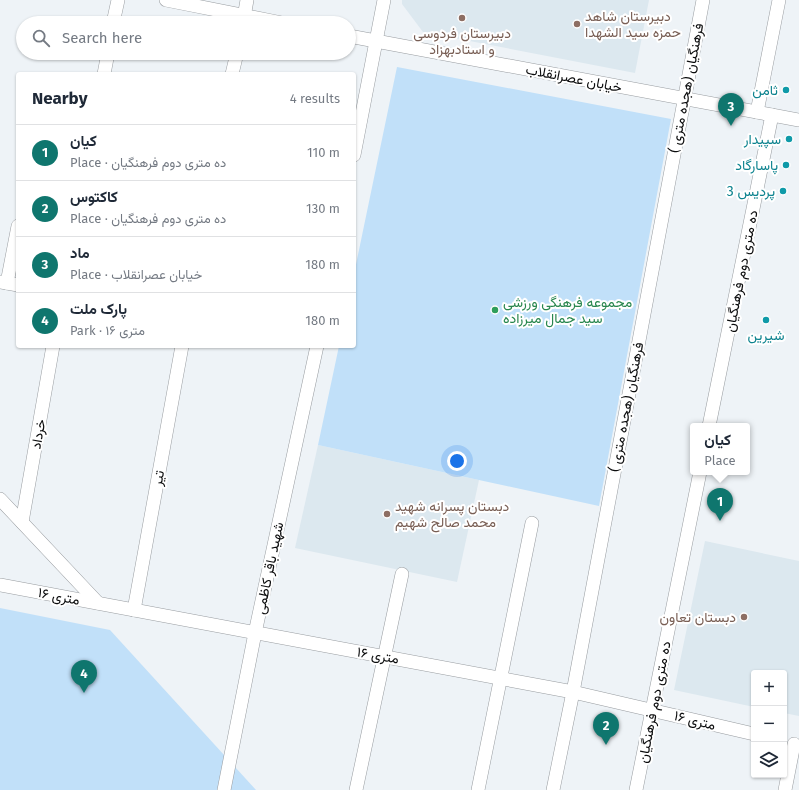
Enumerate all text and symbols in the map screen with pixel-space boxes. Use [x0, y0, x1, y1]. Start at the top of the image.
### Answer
place label: دبیرستان شاهد حمزه سید الشهدا [585, 8, 681, 41]
marker: دبیرستان فردوسی و استادبهزاد [457, 13, 467, 23]
search box [16, 16, 356, 60]
marker: دبیرستان شاهد حمزه سید الشهدا [572, 19, 582, 29]
street label: فرهنگیان (هجده متری ) [666, 22, 707, 154]
place label: دبیرستان فردوسی و استادبهزاد [413, 25, 511, 58]
icon: search [30, 27, 52, 49]
text: Search here [62, 29, 142, 47]
street label: خیابان عصرانقلاب [524, 61, 624, 96]
place label: ثامن [752, 82, 778, 99]
marker: ثامن [781, 85, 791, 95]
text: Nearby [32, 88, 87, 109]
text: 4 results [290, 91, 340, 106]
pin: 3 [718, 93, 744, 126]
place label: سپیدار [743, 131, 781, 149]
text: کیان [70, 132, 97, 150]
marker: سپیدار [784, 134, 794, 144]
text: 1 [42, 145, 48, 160]
text: 110 m [307, 145, 340, 160]
text: Place · ده متری دوم فرهنگیان [70, 155, 226, 170]
place label: پاسارگاد [735, 157, 778, 175]
marker: پاسارگاد [781, 160, 791, 170]
place label: پردیس 3 [727, 183, 775, 201]
marker: پردیس 3 [778, 186, 788, 196]
text: کاکتوس [70, 188, 118, 206]
text: 2 [42, 201, 48, 216]
text: 130 m [306, 201, 340, 216]
street label: ده متری دوم فرهنگیان [721, 208, 762, 334]
text: Place · ده متری دوم فرهنگیان [70, 211, 226, 226]
text: ماد [70, 244, 90, 262]
text: 3 [42, 257, 48, 272]
text: 180 m [305, 257, 340, 272]
text: Place · خیابان عصرانقلاب [70, 267, 202, 282]
place label: مجموعه فرهنگی ورزشی سید جمال میرزاده [503, 294, 632, 328]
text: پارک ملت [70, 300, 127, 318]
marker: مجموعه فرهنگی ورزشی سید جمال میرزاده [490, 305, 500, 315]
text: 4 [41, 313, 49, 328]
text: 180 m [305, 313, 340, 328]
marker: شیرین [761, 315, 771, 325]
text: Park · ۱۶ متری [70, 323, 145, 338]
place label: شیرین [748, 327, 784, 344]
street label: فرهنگیان (هجده متری ) [606, 341, 647, 473]
street label: خرداد [27, 418, 49, 451]
popup [690, 423, 750, 475]
text: کیان [704, 431, 731, 449]
your location [447, 451, 467, 471]
text: Place [704, 453, 736, 468]
street label: تیر [149, 469, 168, 488]
pin: 1 [707, 488, 733, 521]
place label: دبستان پسرانه شهید محمد صالح شهیم [395, 498, 510, 533]
marker: دبستان پسرانه شهید محمد صالح شهیم [382, 509, 392, 519]
street label: شهید باقر کاظمی [251, 520, 288, 616]
street label: ۱۶ متری [36, 584, 81, 609]
place label: دبستان تعاون [659, 609, 736, 626]
marker: دبستان تعاون [739, 612, 749, 622]
street label: ده متری دوم فرهنگیان [634, 639, 675, 765]
street label: ۱۶ متری [356, 643, 400, 668]
pin: 4 [71, 660, 97, 693]
map controls [751, 670, 787, 778]
button: + [751, 670, 787, 706]
button: − [751, 706, 787, 742]
street label: ۱۶ متری [672, 707, 717, 734]
pin: 2 [593, 712, 619, 745]
button: layers [751, 742, 787, 778]

